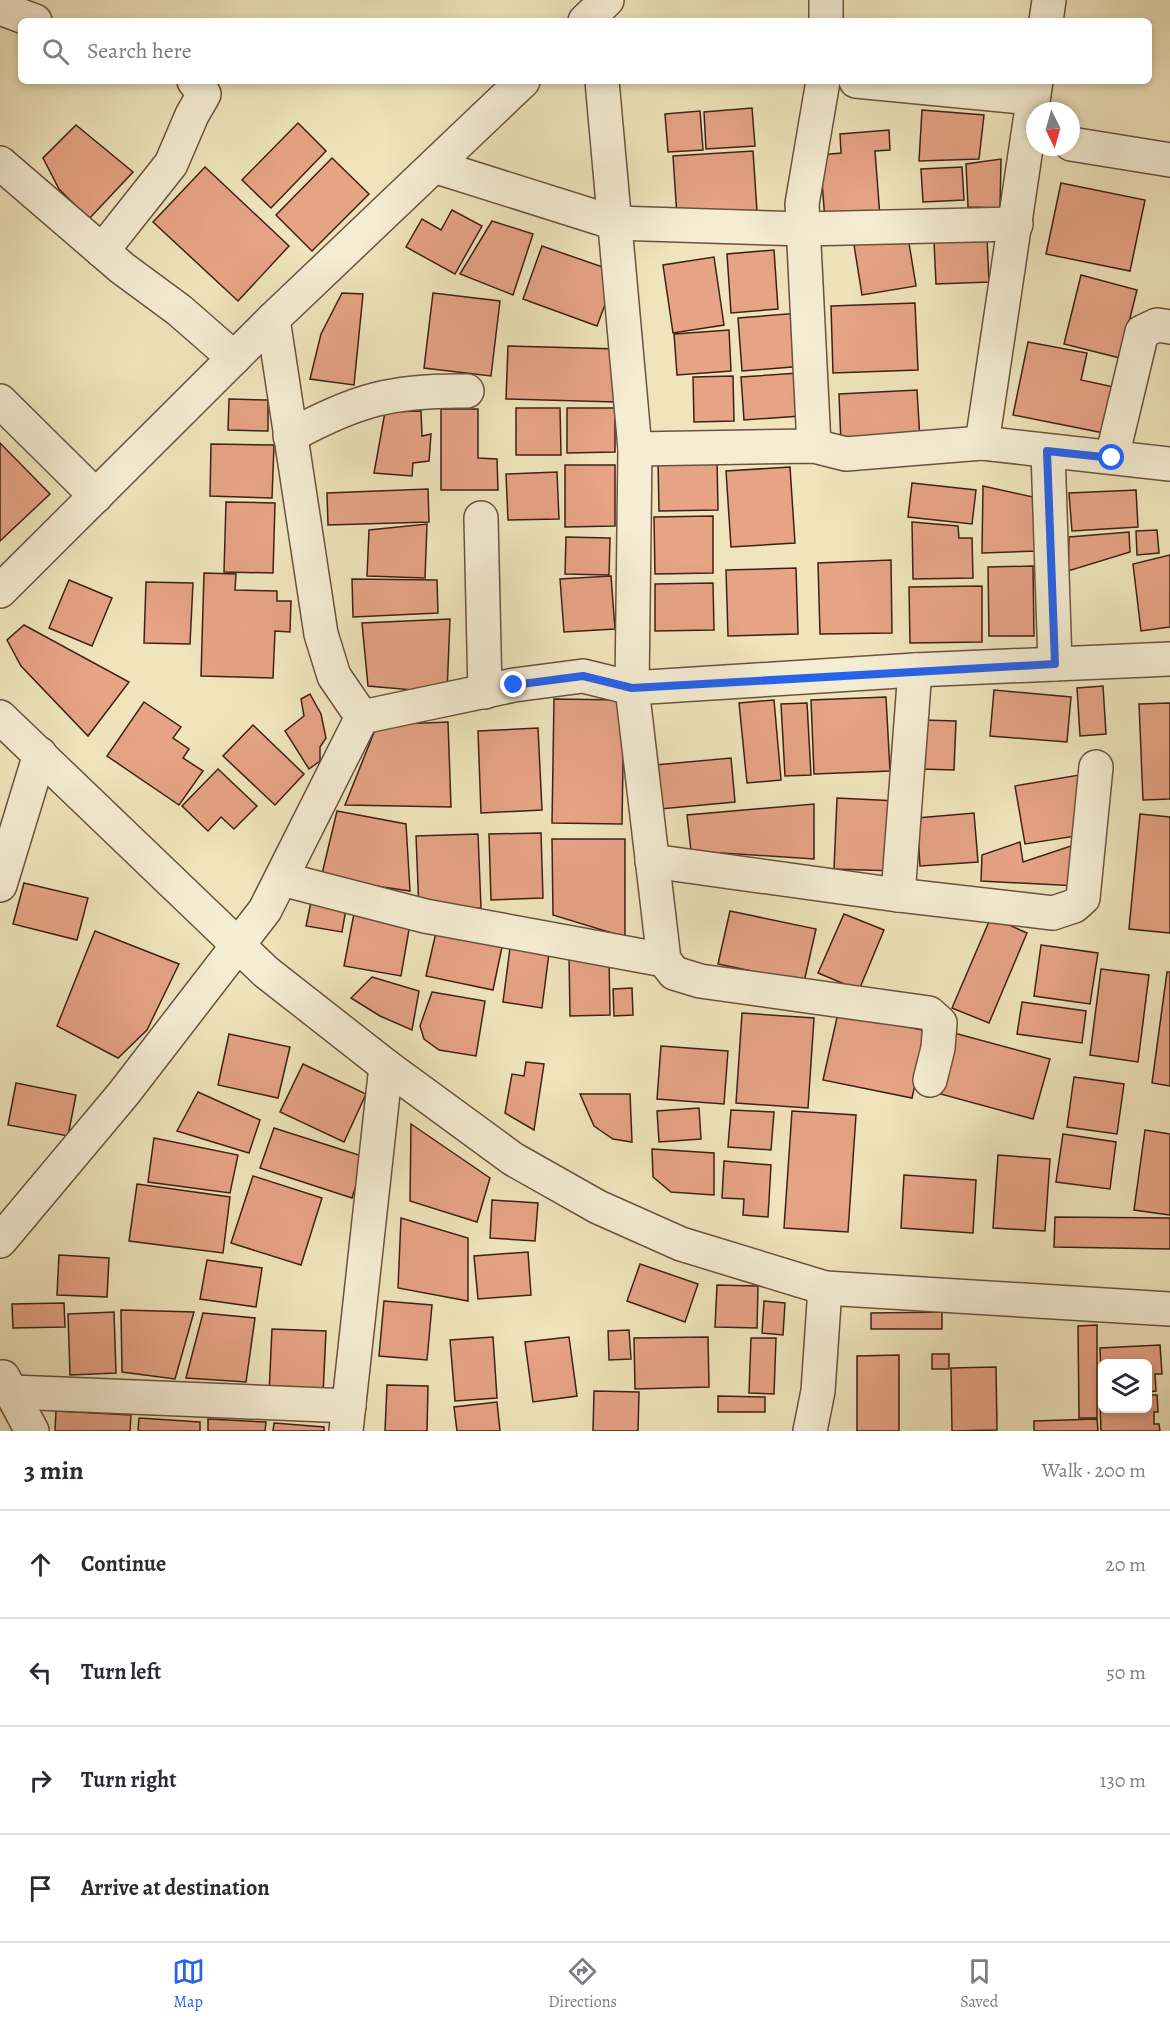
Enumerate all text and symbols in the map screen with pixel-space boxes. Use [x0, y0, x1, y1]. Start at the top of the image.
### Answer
search box [18, 18, 1152, 84]
icon: search [39, 35, 72, 68]
text: Search here [87, 36, 192, 66]
north arrow [1026, 102, 1080, 156]
route start [1098, 444, 1124, 470]
route end [500, 671, 526, 697]
map controls [1098, 1359, 1152, 1413]
button: layers [1098, 1359, 1152, 1413]
text: 3 min [24, 1453, 84, 1488]
text: Walk · 200 m [1042, 1457, 1146, 1484]
icon: ahead [24, 1548, 57, 1581]
text: Continue [81, 1549, 166, 1579]
text: 20 m [1105, 1551, 1146, 1578]
icon: left [24, 1656, 57, 1689]
text: Turn left [81, 1657, 161, 1687]
text: 50 m [1106, 1659, 1146, 1686]
icon: right [24, 1764, 57, 1797]
text: Turn right [81, 1765, 177, 1795]
text: 130 m [1100, 1767, 1146, 1794]
icon: arrive [24, 1872, 57, 1905]
text: Arrive at destination [81, 1873, 270, 1903]
tab: Map [172, 1955, 205, 2013]
tab: Directions [548, 1955, 617, 2013]
tab: Saved [960, 1955, 998, 2013]

